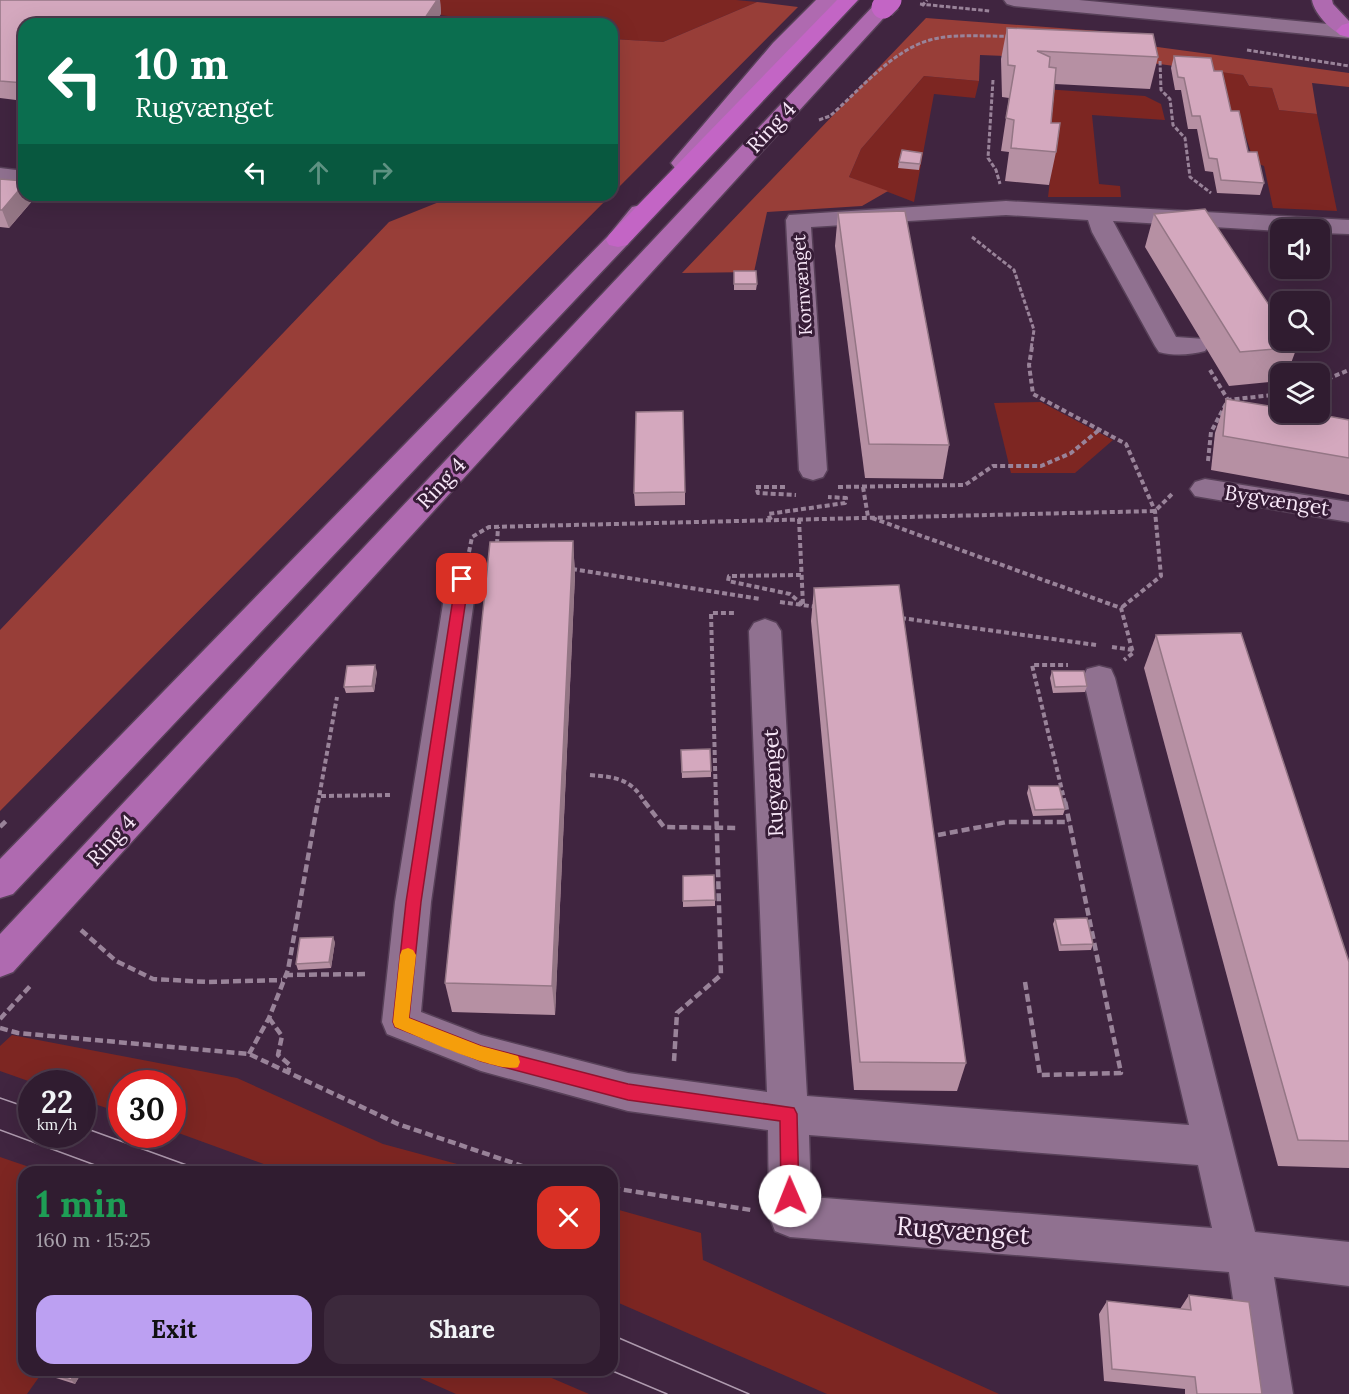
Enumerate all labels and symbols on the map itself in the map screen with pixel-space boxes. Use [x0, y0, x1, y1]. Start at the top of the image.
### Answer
street label: Ring 4 [741, 96, 801, 158]
street label: Kornvænget [787, 234, 817, 336]
street label: Ring 4 [411, 452, 471, 514]
street label: Bygvænget [1223, 478, 1332, 522]
pin [436, 553, 487, 604]
street label: Rugvænget [757, 728, 789, 838]
street label: Ring 4 [81, 809, 141, 871]
speed limit sign: 30 [108, 1070, 186, 1148]
position arrow [758, 1164, 822, 1228]
street label: Rugvænget [895, 1209, 1031, 1251]

